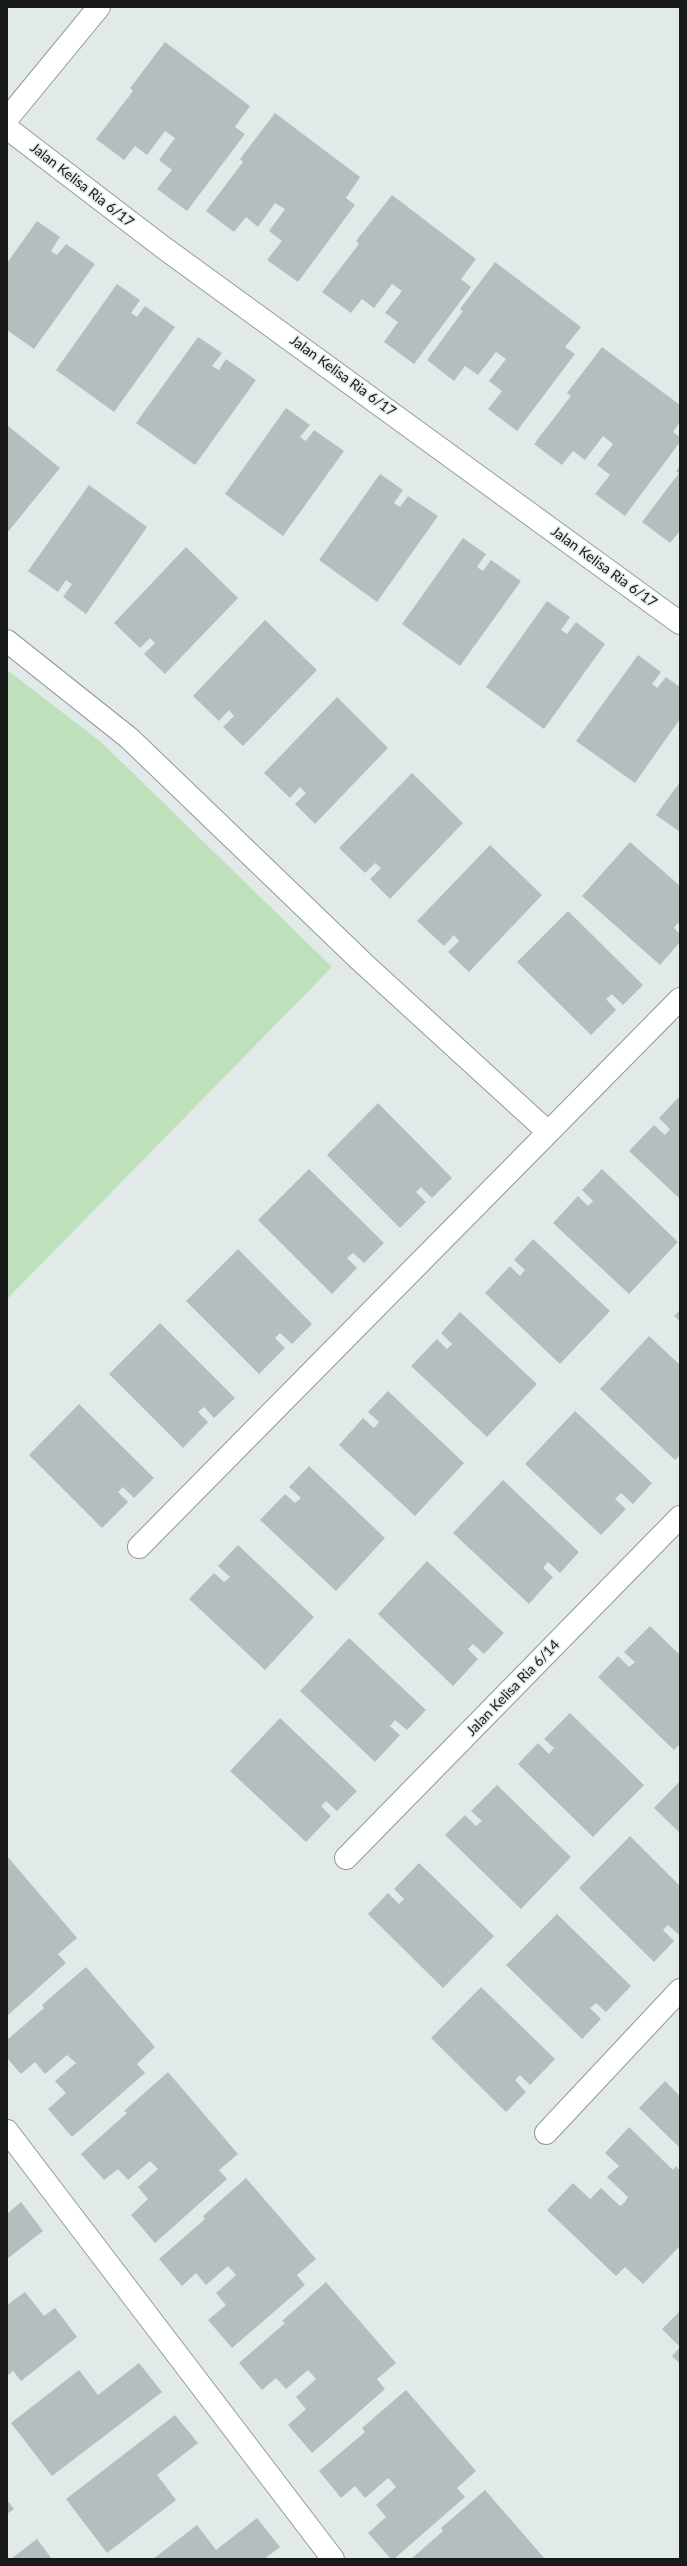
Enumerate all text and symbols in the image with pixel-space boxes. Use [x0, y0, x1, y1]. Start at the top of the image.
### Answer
street label: Jalan Kelisa Ria 6/17 [27, 139, 137, 231]
street label: Jalan Kelisa Ria 6/17 [287, 332, 399, 420]
street label: Jalan Kelisa Ria 6/17 [548, 523, 660, 611]
street label: Jalan Kelisa Ria 6/14 [463, 1637, 563, 1739]

